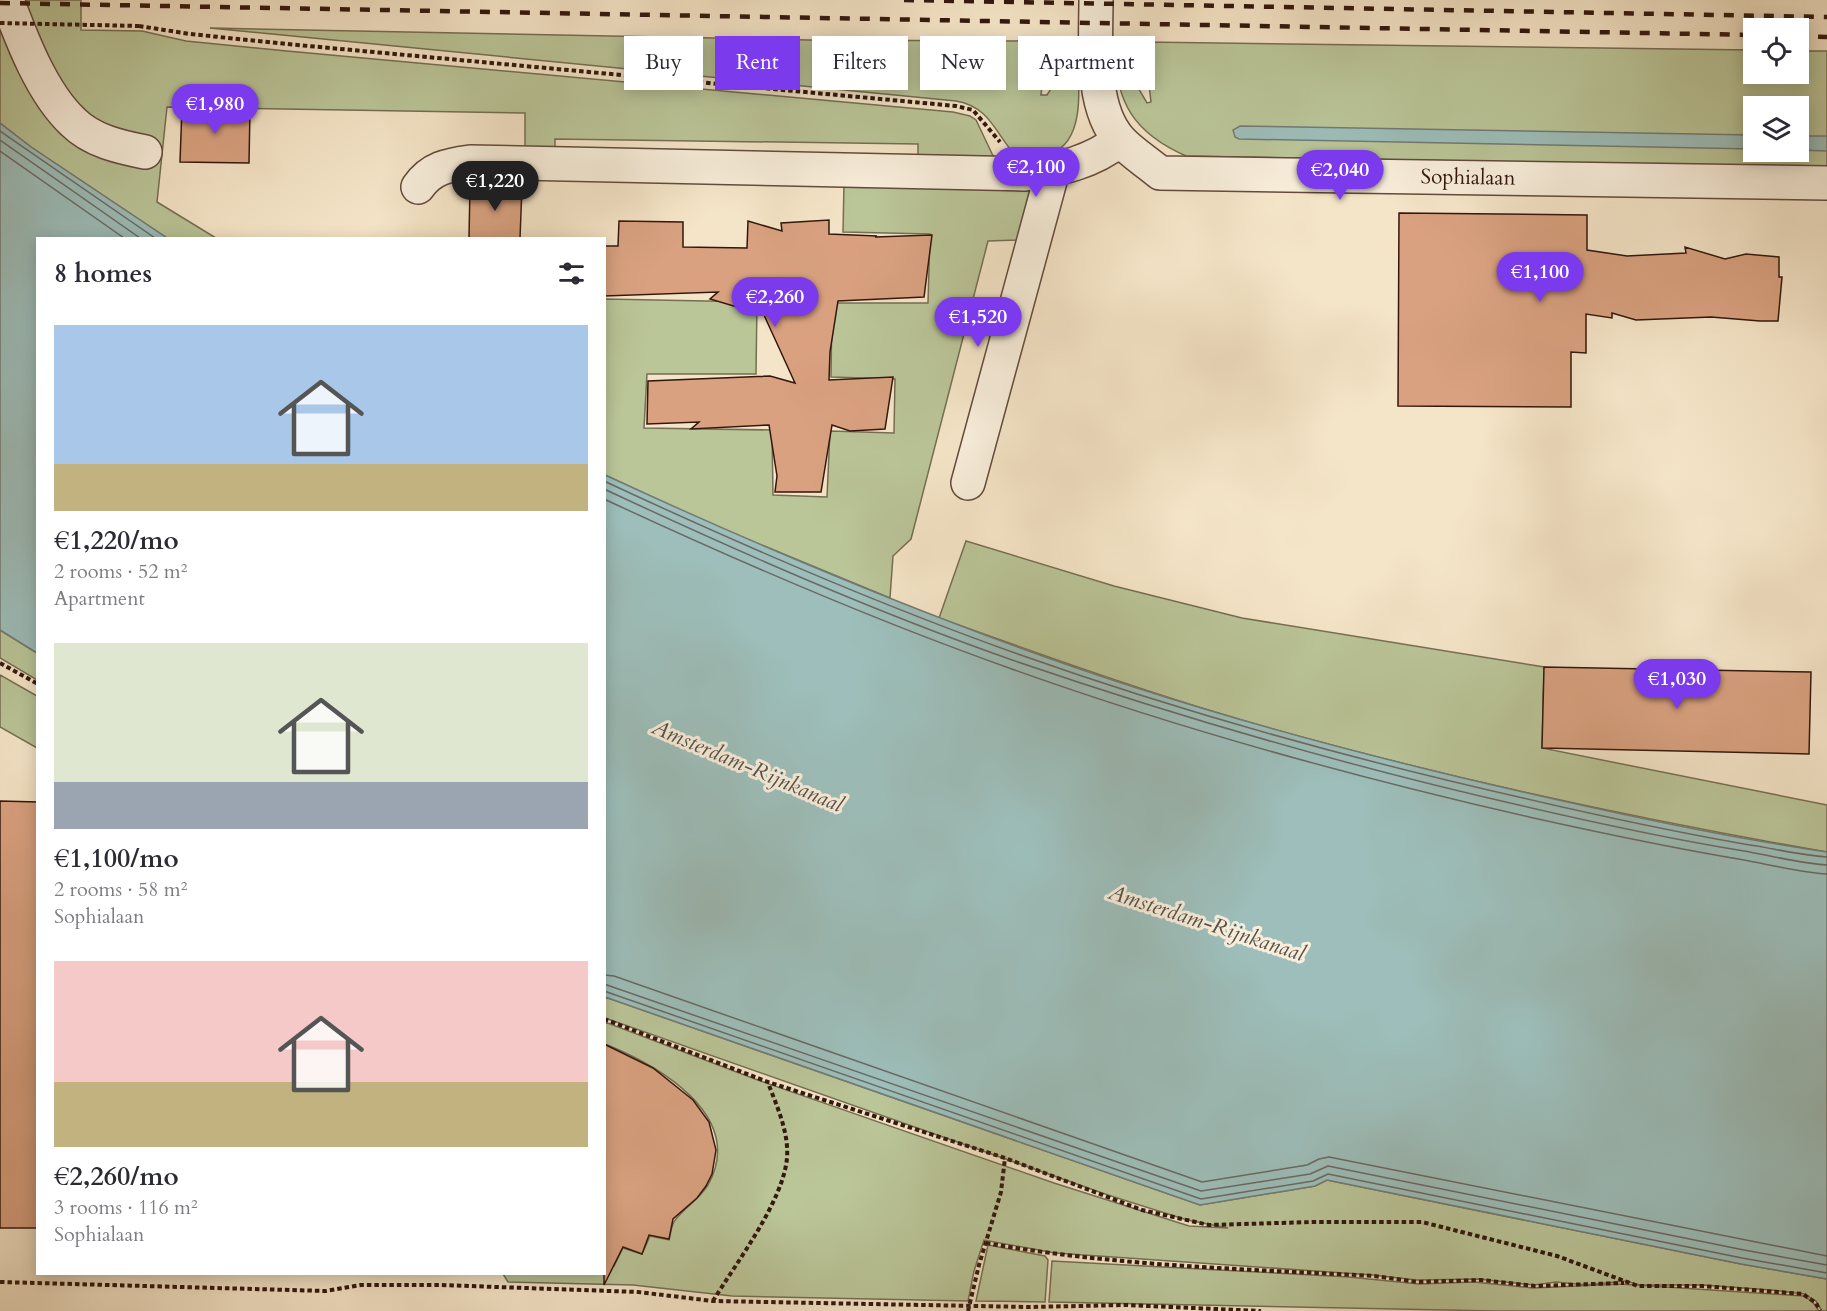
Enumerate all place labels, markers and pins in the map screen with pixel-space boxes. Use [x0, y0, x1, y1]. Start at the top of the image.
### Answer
pin: €1,980 [166, 84, 264, 135]
pin: €2,100 [987, 147, 1085, 198]
pin: €2,040 [1291, 150, 1389, 201]
pin: €1,220 [446, 161, 544, 212]
pin: €1,100 [1491, 252, 1589, 303]
pin: €2,260 [726, 277, 824, 328]
pin: €1,520 [929, 297, 1027, 348]
pin: €1,030 [1628, 659, 1726, 710]

